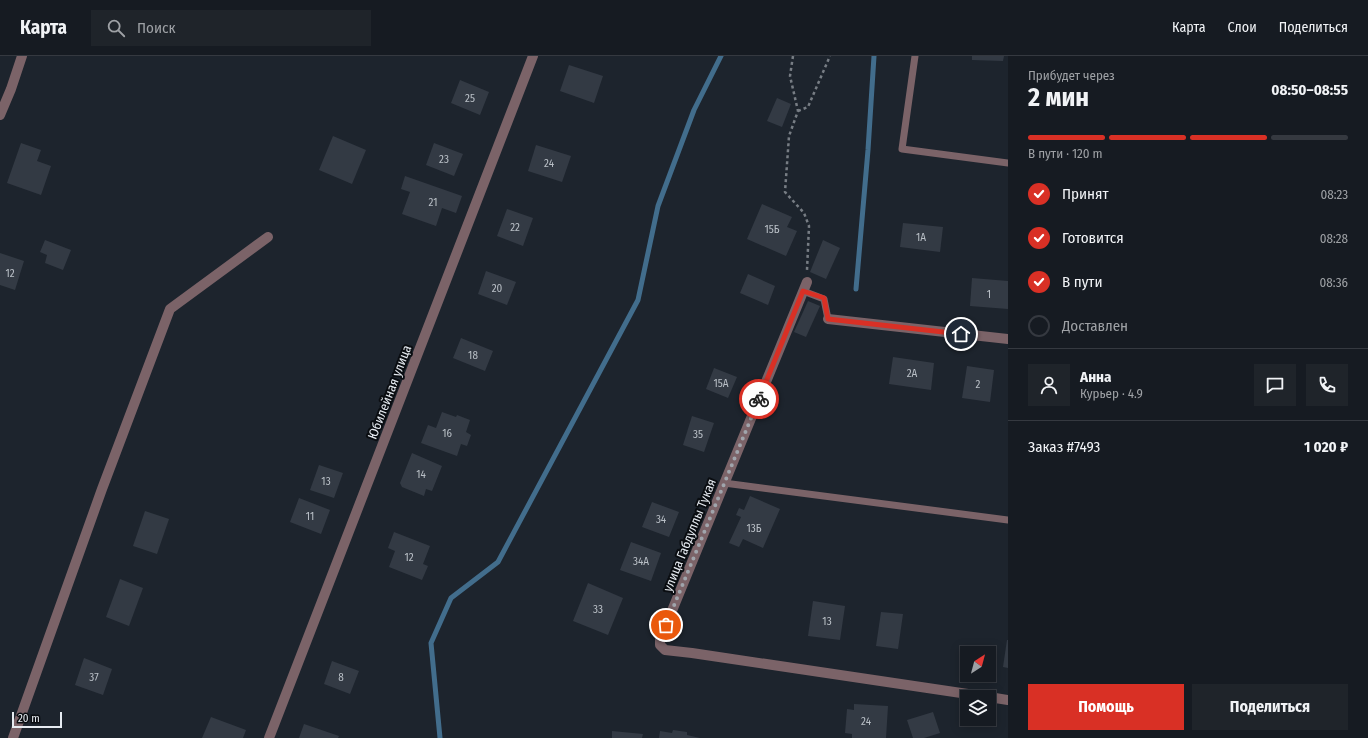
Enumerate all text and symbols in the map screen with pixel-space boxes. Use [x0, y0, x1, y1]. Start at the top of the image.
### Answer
search box [91, 10, 371, 46]
text: Карта [20, 16, 67, 39]
icon: search [105, 17, 127, 39]
text: Поиск [137, 19, 175, 37]
text: Карта [1172, 19, 1206, 36]
text: Слои [1228, 19, 1257, 36]
text: Поделиться [1279, 19, 1348, 36]
text: Прибудет через [1028, 68, 1115, 83]
text: 08:50–08:55 [1271, 81, 1348, 99]
text: 2 мин [1028, 82, 1089, 113]
house number: 25 [465, 92, 475, 105]
text: В пути · 120 m [1028, 146, 1103, 161]
house number: 23 [439, 153, 449, 166]
house number: 24 [544, 157, 555, 170]
icon: check [1028, 183, 1050, 205]
text: Принят [1062, 185, 1109, 203]
text: 08:23 [1320, 187, 1348, 202]
house number: 21 [429, 196, 437, 209]
house number: 22 [510, 221, 520, 234]
house number: 15Б [764, 223, 780, 236]
icon: check [1028, 227, 1050, 249]
text: Готовится [1062, 229, 1124, 247]
house number: 1А [916, 231, 926, 244]
text: 08:28 [1320, 231, 1348, 246]
house number: 12 [5, 267, 15, 280]
icon: check [1028, 271, 1050, 293]
text: В пути [1062, 273, 1103, 291]
text: 08:36 [1320, 275, 1348, 290]
house number: 20 [492, 282, 503, 295]
house number: 1 [987, 288, 991, 301]
pin [944, 317, 978, 351]
text: Доставлен [1062, 317, 1128, 335]
icon: home [950, 323, 972, 345]
street label: Юбилейная улица [365, 343, 414, 441]
house number: 18 [468, 349, 478, 362]
button: person [1028, 364, 1070, 406]
button: chat [1254, 364, 1296, 406]
button: phone [1306, 364, 1348, 406]
house number: 2А [907, 367, 918, 380]
text: Анна [1080, 368, 1112, 386]
house number: 15А [713, 377, 729, 390]
house number: 2 [976, 378, 981, 391]
courier [739, 379, 779, 419]
text: Курьер · 4.9 [1080, 386, 1143, 401]
icon: bike [748, 388, 770, 410]
house number: 16 [442, 427, 452, 440]
house number: 35 [693, 428, 703, 441]
text: Заказ #7493 [1028, 438, 1100, 456]
text: 1 020 ₽ [1304, 438, 1348, 456]
house number: 14 [416, 468, 426, 481]
house number: 13 [321, 475, 331, 488]
street label: улица Габдуллы Тукая [660, 476, 719, 594]
house number: 11 [306, 510, 314, 523]
house number: 34 [656, 513, 667, 526]
house number: 13Б [746, 522, 762, 535]
house number: 12 [404, 551, 414, 564]
house number: 34А [633, 555, 649, 568]
house number: 33 [593, 603, 603, 616]
pin [649, 608, 683, 642]
icon: bag [655, 614, 677, 636]
house number: 13 [822, 615, 832, 628]
north arrow [960, 646, 996, 682]
map controls [960, 646, 996, 726]
house number: 37 [89, 671, 99, 684]
house number: 8 [338, 671, 344, 684]
button: Помощь [1028, 684, 1184, 730]
button: Поделиться [1192, 684, 1348, 730]
button: layers [960, 690, 996, 726]
scale bar [12, 710, 62, 729]
text: 20 m [18, 712, 40, 725]
house number: 24 [861, 715, 872, 728]

